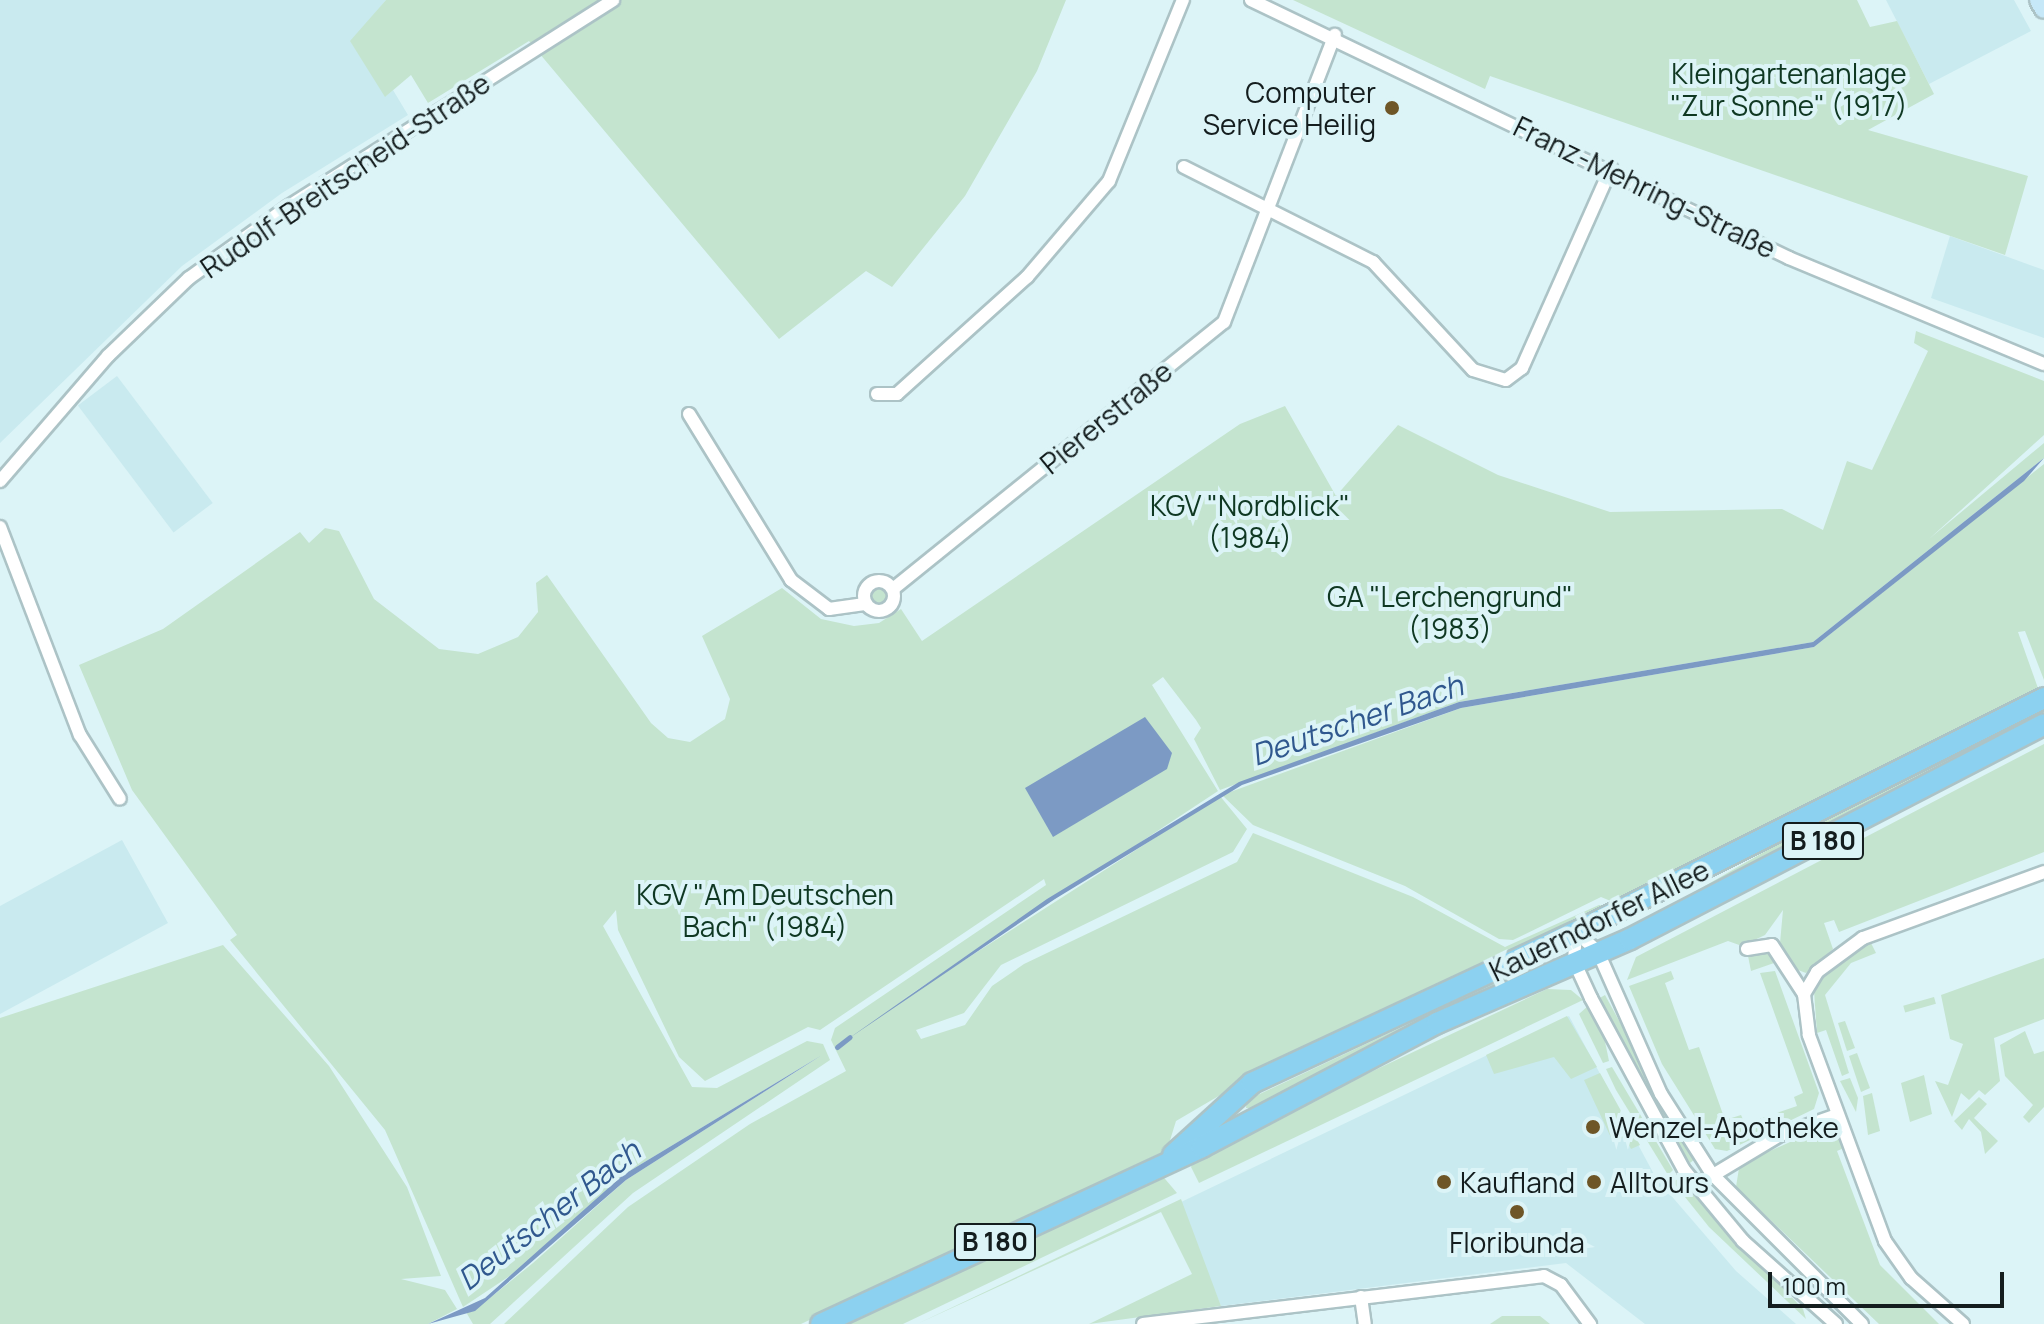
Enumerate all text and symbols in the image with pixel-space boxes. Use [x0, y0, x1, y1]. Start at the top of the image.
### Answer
park label: Kleingartenanlage "Zur Sonne" (1917) [1670, 56, 1908, 122]
street label: Rudolf-Breitscheid-Straße [194, 66, 496, 284]
place label: Computer Service Heilig [1203, 75, 1376, 141]
marker: Computer Service Heilig [1383, 99, 1401, 117]
street label: Franz-Mehring-Straße [1509, 109, 1781, 265]
street label: Piererstraße [1033, 354, 1179, 480]
park label: KGV "Nordblick" (1984) [1150, 488, 1350, 554]
park label: GA "Lerchengrund" (1983) [1327, 579, 1573, 645]
water label: Deutscher Bach [1246, 667, 1468, 773]
road number: B 180 [1781, 819, 1865, 863]
street label: Kauerndorfer Allee [1484, 852, 1714, 988]
park label: KGV "Am Deutschen Bach" (1984) [636, 877, 894, 943]
place label: Wenzel-Apotheke [1609, 1110, 1839, 1144]
marker: Wenzel-Apotheke [1584, 1118, 1602, 1136]
water label: Deutscher Bach [451, 1133, 647, 1297]
place label: Kaufland [1460, 1165, 1575, 1199]
place label: Alltours [1610, 1165, 1709, 1199]
marker: Kaufland [1435, 1173, 1453, 1191]
marker: Alltours [1585, 1173, 1603, 1191]
marker: Floribunda [1508, 1203, 1526, 1221]
road number: B 180 [953, 1220, 1037, 1264]
place label: Floribunda [1449, 1225, 1585, 1259]
scale bar [1772, 1256, 2008, 1306]
text: 100 m [1782, 1269, 1846, 1302]

